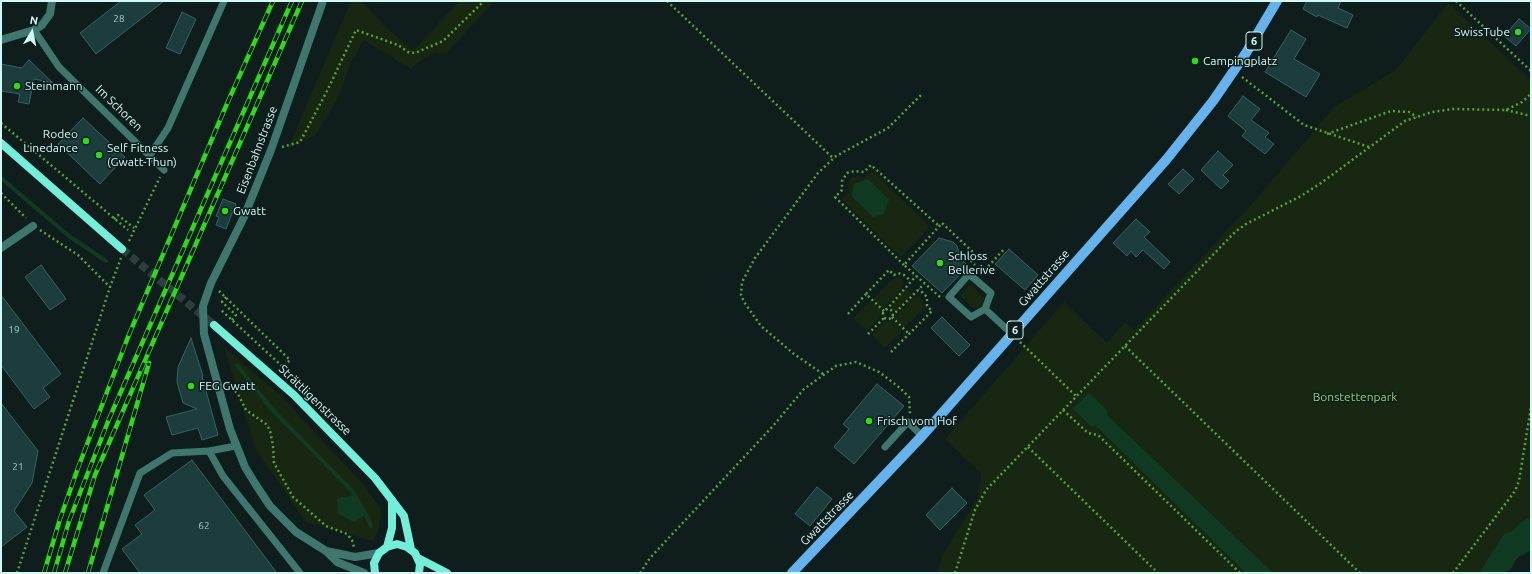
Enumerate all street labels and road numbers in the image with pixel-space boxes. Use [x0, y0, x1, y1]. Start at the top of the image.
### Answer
road number: 6 [1246, 32, 1262, 50]
street label: Im Schoren [92, 82, 146, 134]
street label: Eisenbahnstrasse [234, 104, 280, 196]
street label: Gwattstrasse [1015, 247, 1073, 309]
road number: 6 [1007, 321, 1023, 339]
street label: Strättligenstrasse [276, 362, 354, 438]
street label: Gwattstrasse [797, 488, 857, 548]

